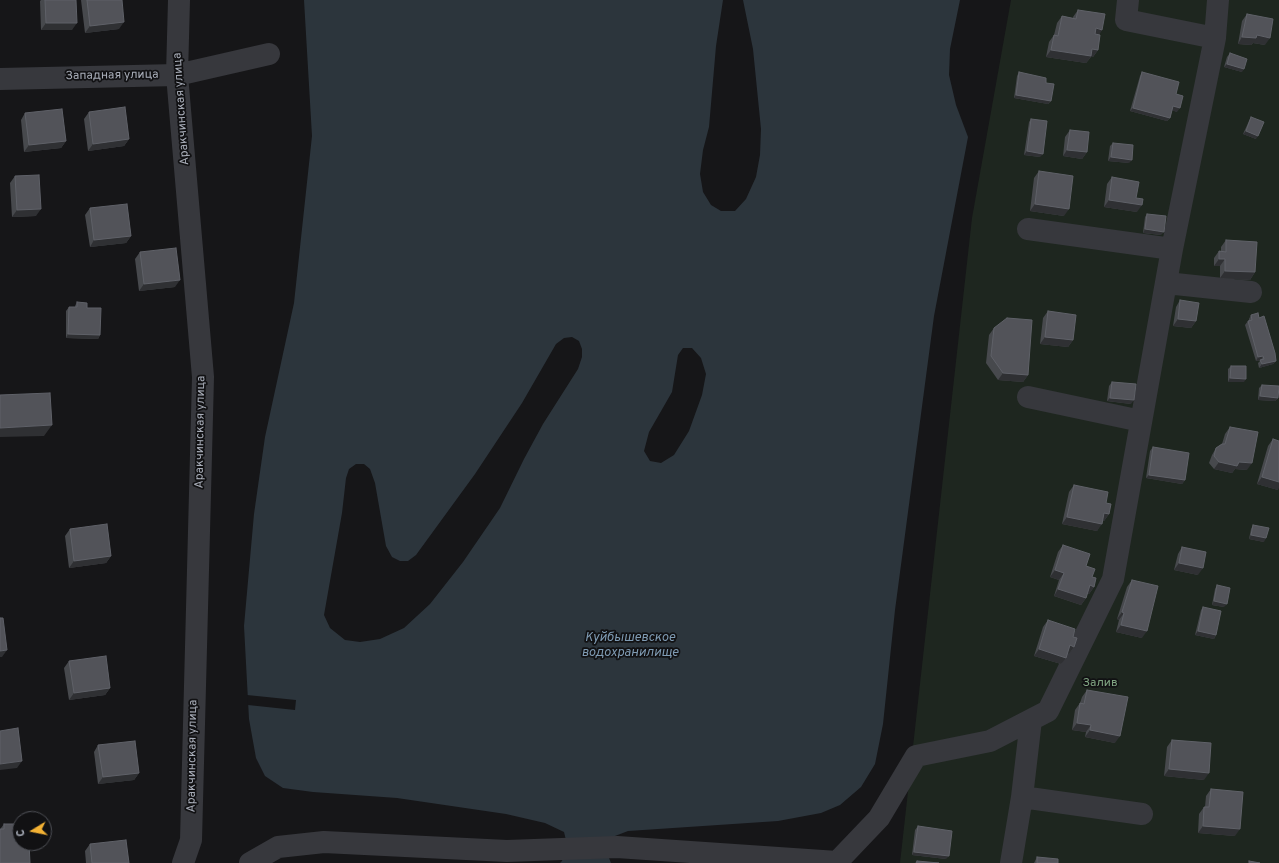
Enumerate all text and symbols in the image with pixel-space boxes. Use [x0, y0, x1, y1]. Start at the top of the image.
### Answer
street label: Аракчинская улица [171, 52, 193, 166]
street label: Западная улица [65, 68, 159, 84]
street label: Аракчинская улица [193, 375, 209, 489]
water label: Куйбышевское водохранилище [581, 630, 679, 661]
park label: Залив [1082, 677, 1118, 691]
street label: Аракчинская улица [185, 699, 201, 813]
north arrow [12, 811, 52, 851]
text: С [14, 828, 29, 838]

